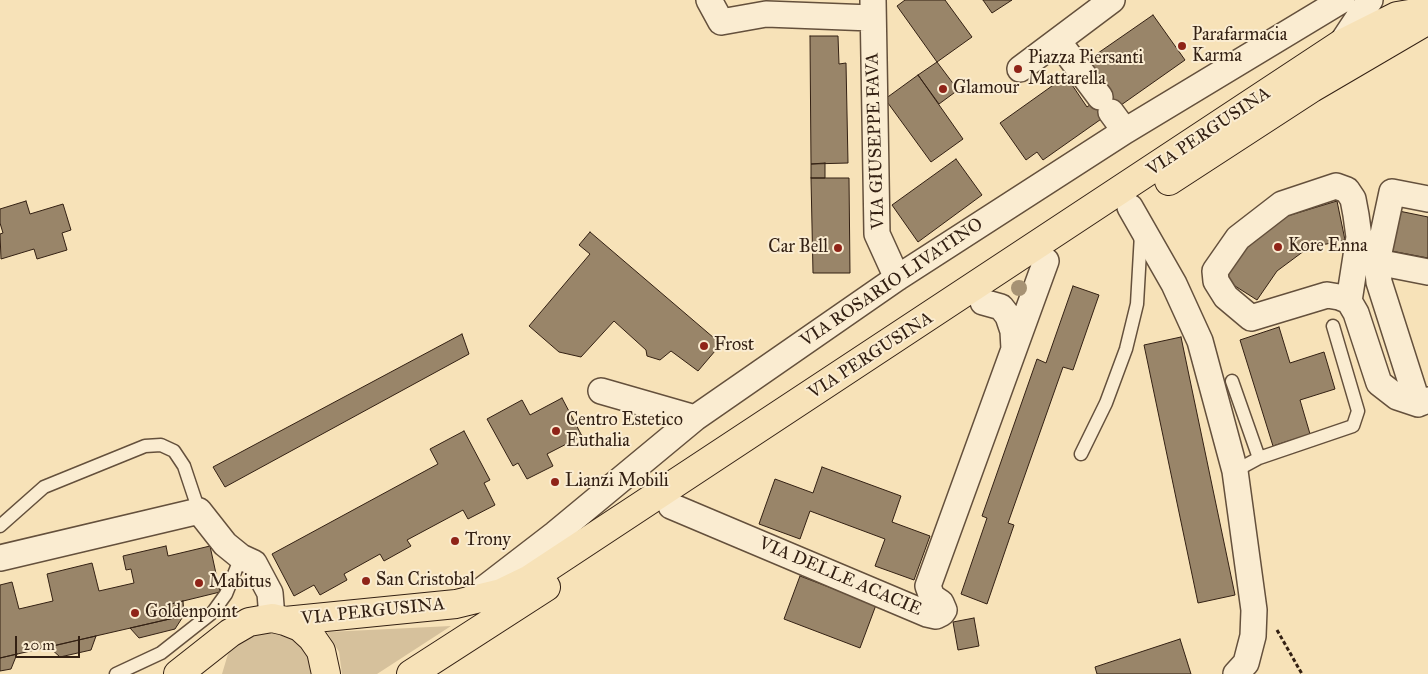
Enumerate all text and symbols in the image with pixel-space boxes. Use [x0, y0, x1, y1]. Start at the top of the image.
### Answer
place label: Parafarmacia Karma [1192, 25, 1287, 68]
marker: Parafarmacia Karma [1176, 40, 1188, 52]
place label: Piazza Piersanti Mattarella [1028, 48, 1144, 90]
street label: VIA GIUSEPPE FAVA [862, 52, 890, 230]
marker: Piazza Piersanti Mattarella [1012, 63, 1024, 75]
place label: Glamour [953, 78, 1019, 100]
marker: Glamour [937, 83, 949, 95]
street label: VIA PERGUSINA [1143, 83, 1275, 181]
street label: VIA ROSARIO LIVATINO [797, 214, 987, 352]
place label: Kore Enna [1288, 236, 1368, 258]
place label: Car Bell [768, 237, 828, 259]
marker: Kore Enna [1272, 241, 1284, 253]
marker: Car Bell [832, 242, 844, 254]
street label: VIA PERGUSINA [805, 308, 937, 404]
place label: Frost [714, 335, 754, 357]
marker: Frost [698, 340, 710, 352]
place label: Centro Estetico Euthalia [566, 410, 683, 452]
marker: Centro Estetico Euthalia [550, 425, 562, 437]
place label: Lianzi Mobili [565, 471, 669, 493]
marker: Lianzi Mobili [549, 476, 561, 488]
place label: Trony [465, 530, 511, 552]
street label: VIA DELLE ACACIE [755, 533, 925, 621]
marker: Trony [449, 535, 461, 547]
place label: San Cristobal [376, 570, 475, 592]
place label: Mabitus [209, 572, 271, 594]
marker: San Cristobal [360, 575, 372, 587]
marker: Mabitus [193, 577, 205, 589]
street label: VIA PERGUSINA [300, 594, 446, 630]
place label: Goldenpoint [145, 602, 238, 624]
marker: Goldenpoint [129, 607, 141, 619]
scale bar [18, 626, 82, 658]
text: 20 m [23, 636, 55, 654]

